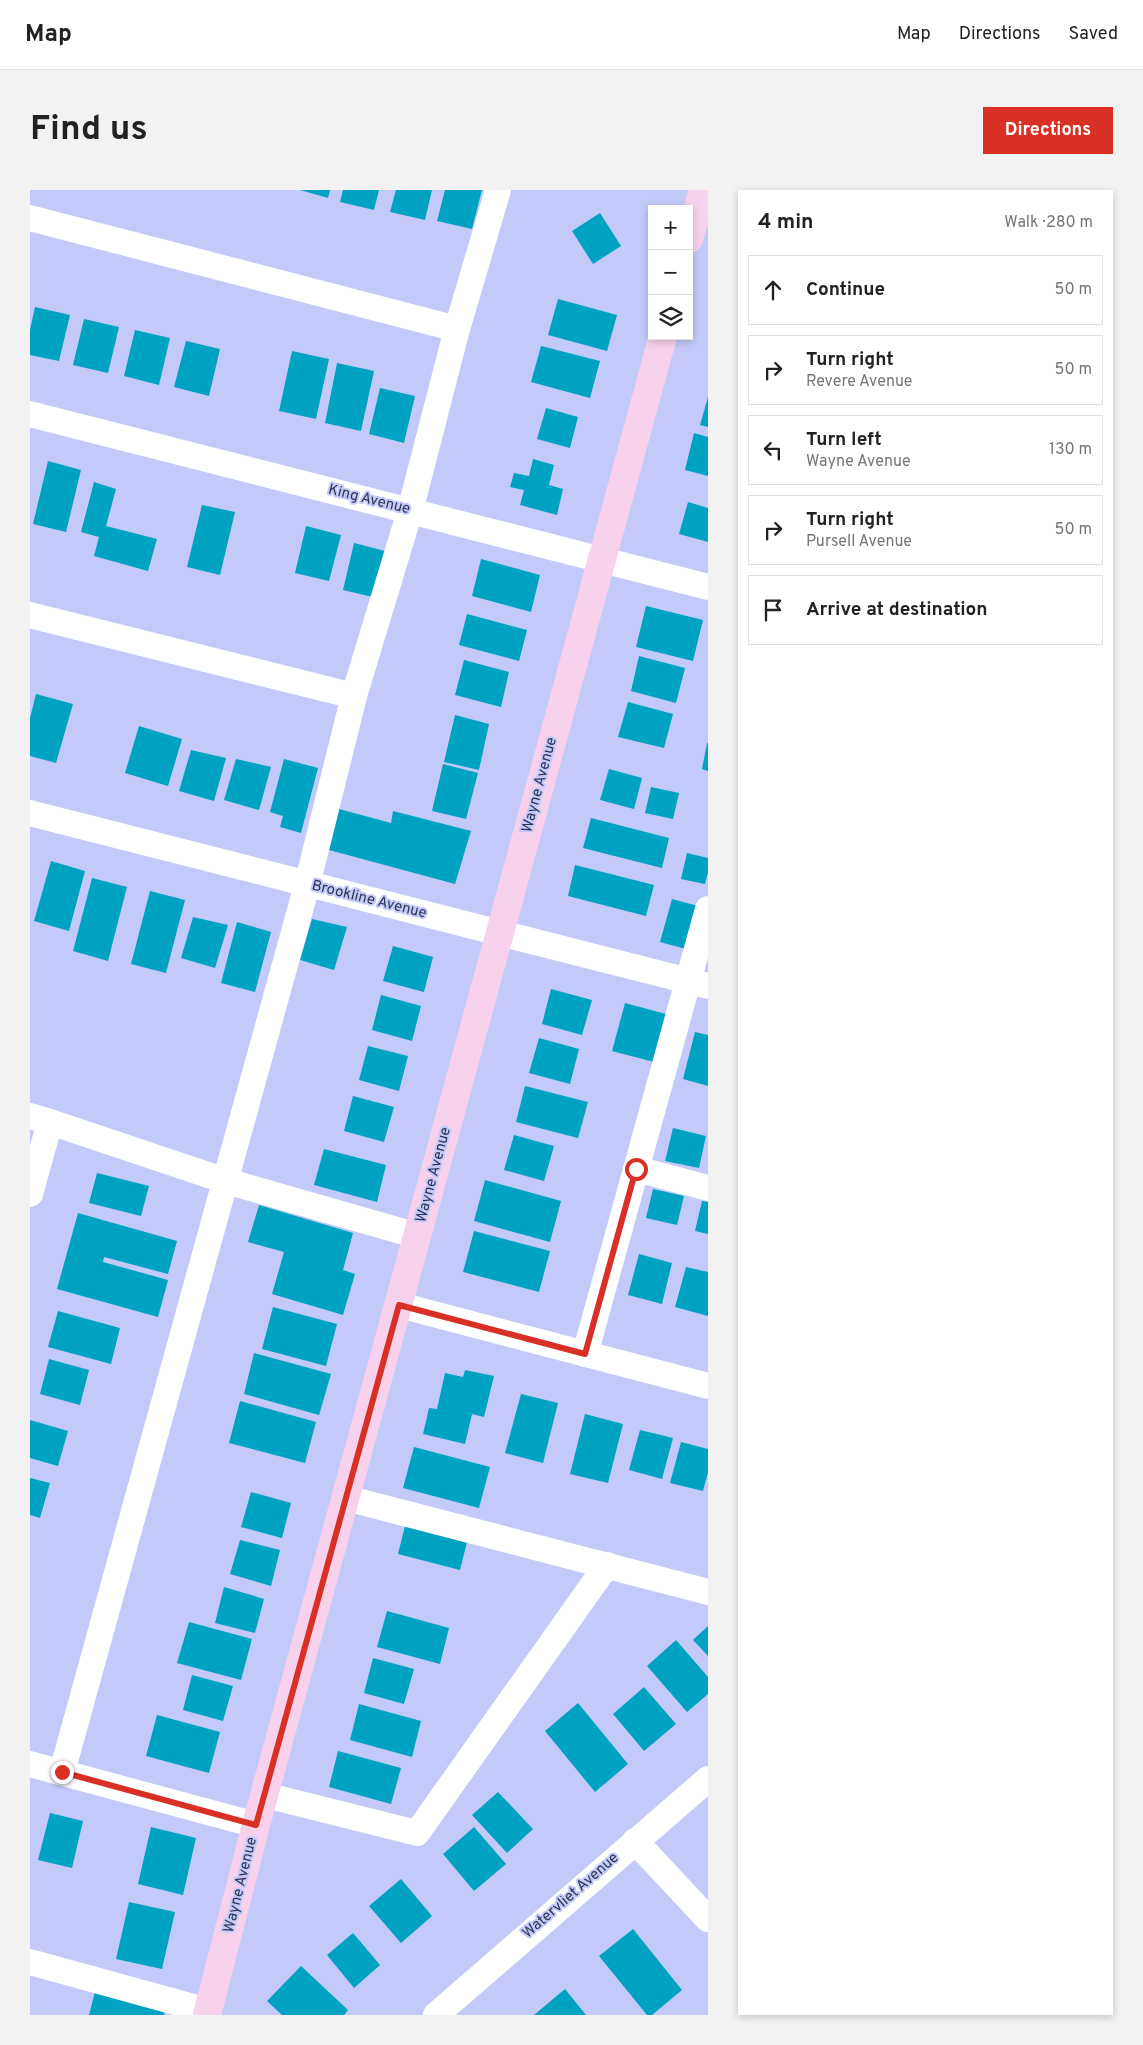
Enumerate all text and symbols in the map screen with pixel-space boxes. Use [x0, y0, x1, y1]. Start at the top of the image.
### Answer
text: Map [25, 20, 72, 50]
text: Map [897, 23, 931, 46]
text: Directions [959, 23, 1041, 46]
text: Saved [1069, 23, 1118, 46]
button: Directions [983, 107, 1113, 154]
text: Find us [30, 108, 148, 152]
map controls [648, 205, 693, 340]
button: + [648, 205, 693, 250]
text: 4 min [758, 209, 814, 236]
text: Walk · 280 m [1004, 213, 1093, 233]
button: − [648, 250, 693, 295]
icon: ahead [759, 276, 787, 304]
text: Continue [806, 278, 885, 302]
text: 50 m [1055, 280, 1092, 300]
button: layers [648, 295, 693, 340]
text: Turn right [806, 348, 894, 372]
icon: right [759, 356, 787, 384]
text: 50 m [1055, 360, 1092, 380]
text: Revere Avenue [806, 372, 912, 392]
text: Turn left [806, 428, 882, 452]
icon: left [759, 436, 787, 464]
text: 130 m [1049, 440, 1092, 460]
text: Wayne Avenue [806, 452, 911, 472]
street label: King Avenue [326, 481, 412, 519]
text: Turn right [806, 508, 894, 532]
icon: right [759, 516, 787, 544]
text: 50 m [1055, 520, 1092, 540]
text: Pursell Avenue [806, 532, 912, 552]
icon: arrive [759, 596, 787, 624]
text: Arrive at destination [806, 598, 987, 622]
street label: Wayne Avenue [518, 735, 562, 835]
street label: Brookline Avenue [310, 877, 428, 923]
street label: Wayne Avenue [412, 1125, 456, 1225]
route start [625, 1158, 648, 1181]
route end [51, 1761, 74, 1784]
street label: Wayne Avenue [220, 1835, 262, 1935]
street label: Watervliet Avenue [519, 1849, 623, 1943]

